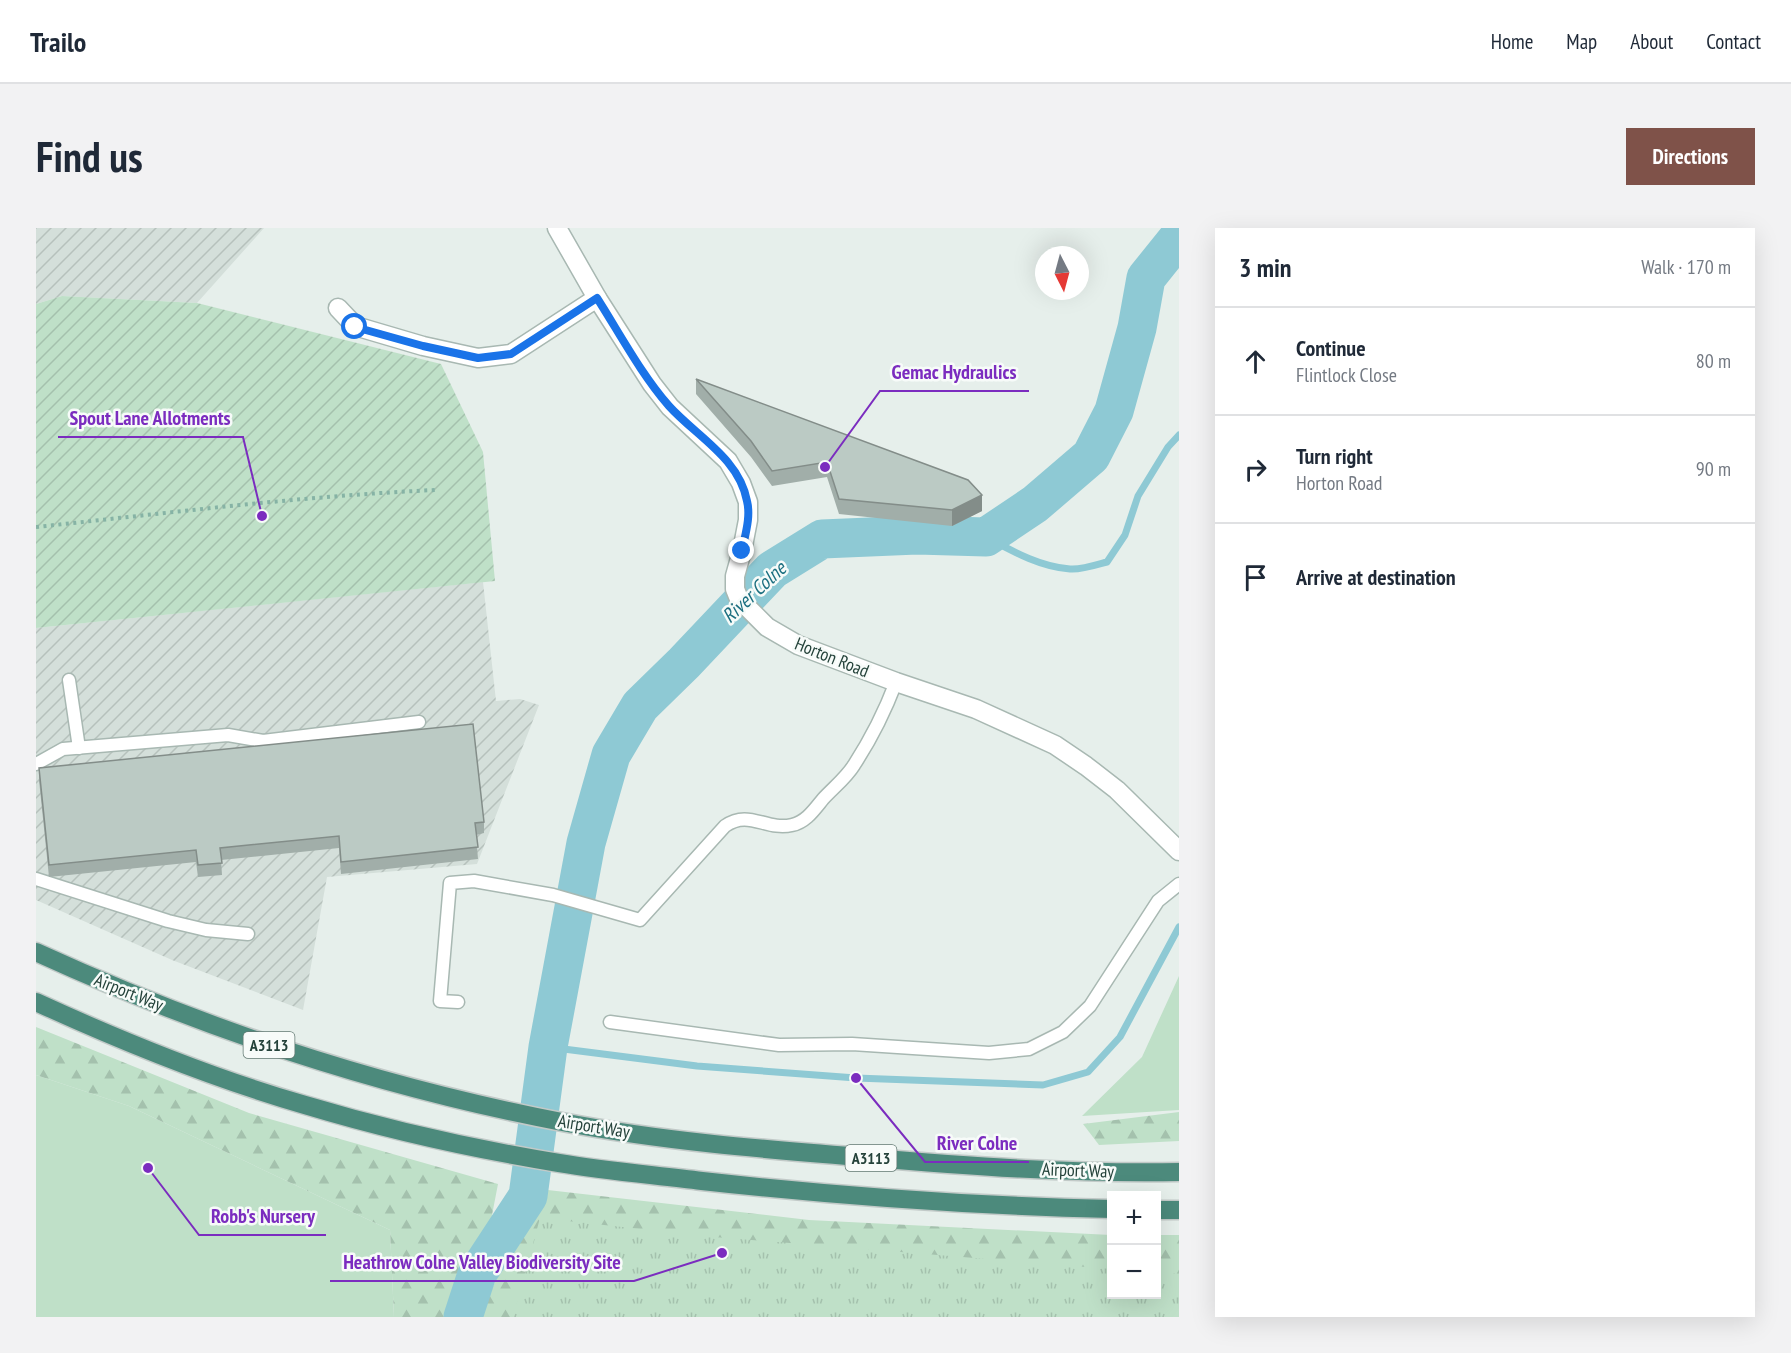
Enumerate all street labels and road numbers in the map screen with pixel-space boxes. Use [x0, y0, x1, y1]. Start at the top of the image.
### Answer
street label: Horton Road [792, 632, 872, 682]
street label: Airport Way [91, 968, 167, 1016]
road number: A3113 [244, 1032, 294, 1058]
street label: Airport Way [557, 1109, 632, 1143]
road number: A3113 [846, 1145, 896, 1171]
street label: Airport Way [1041, 1157, 1115, 1183]

